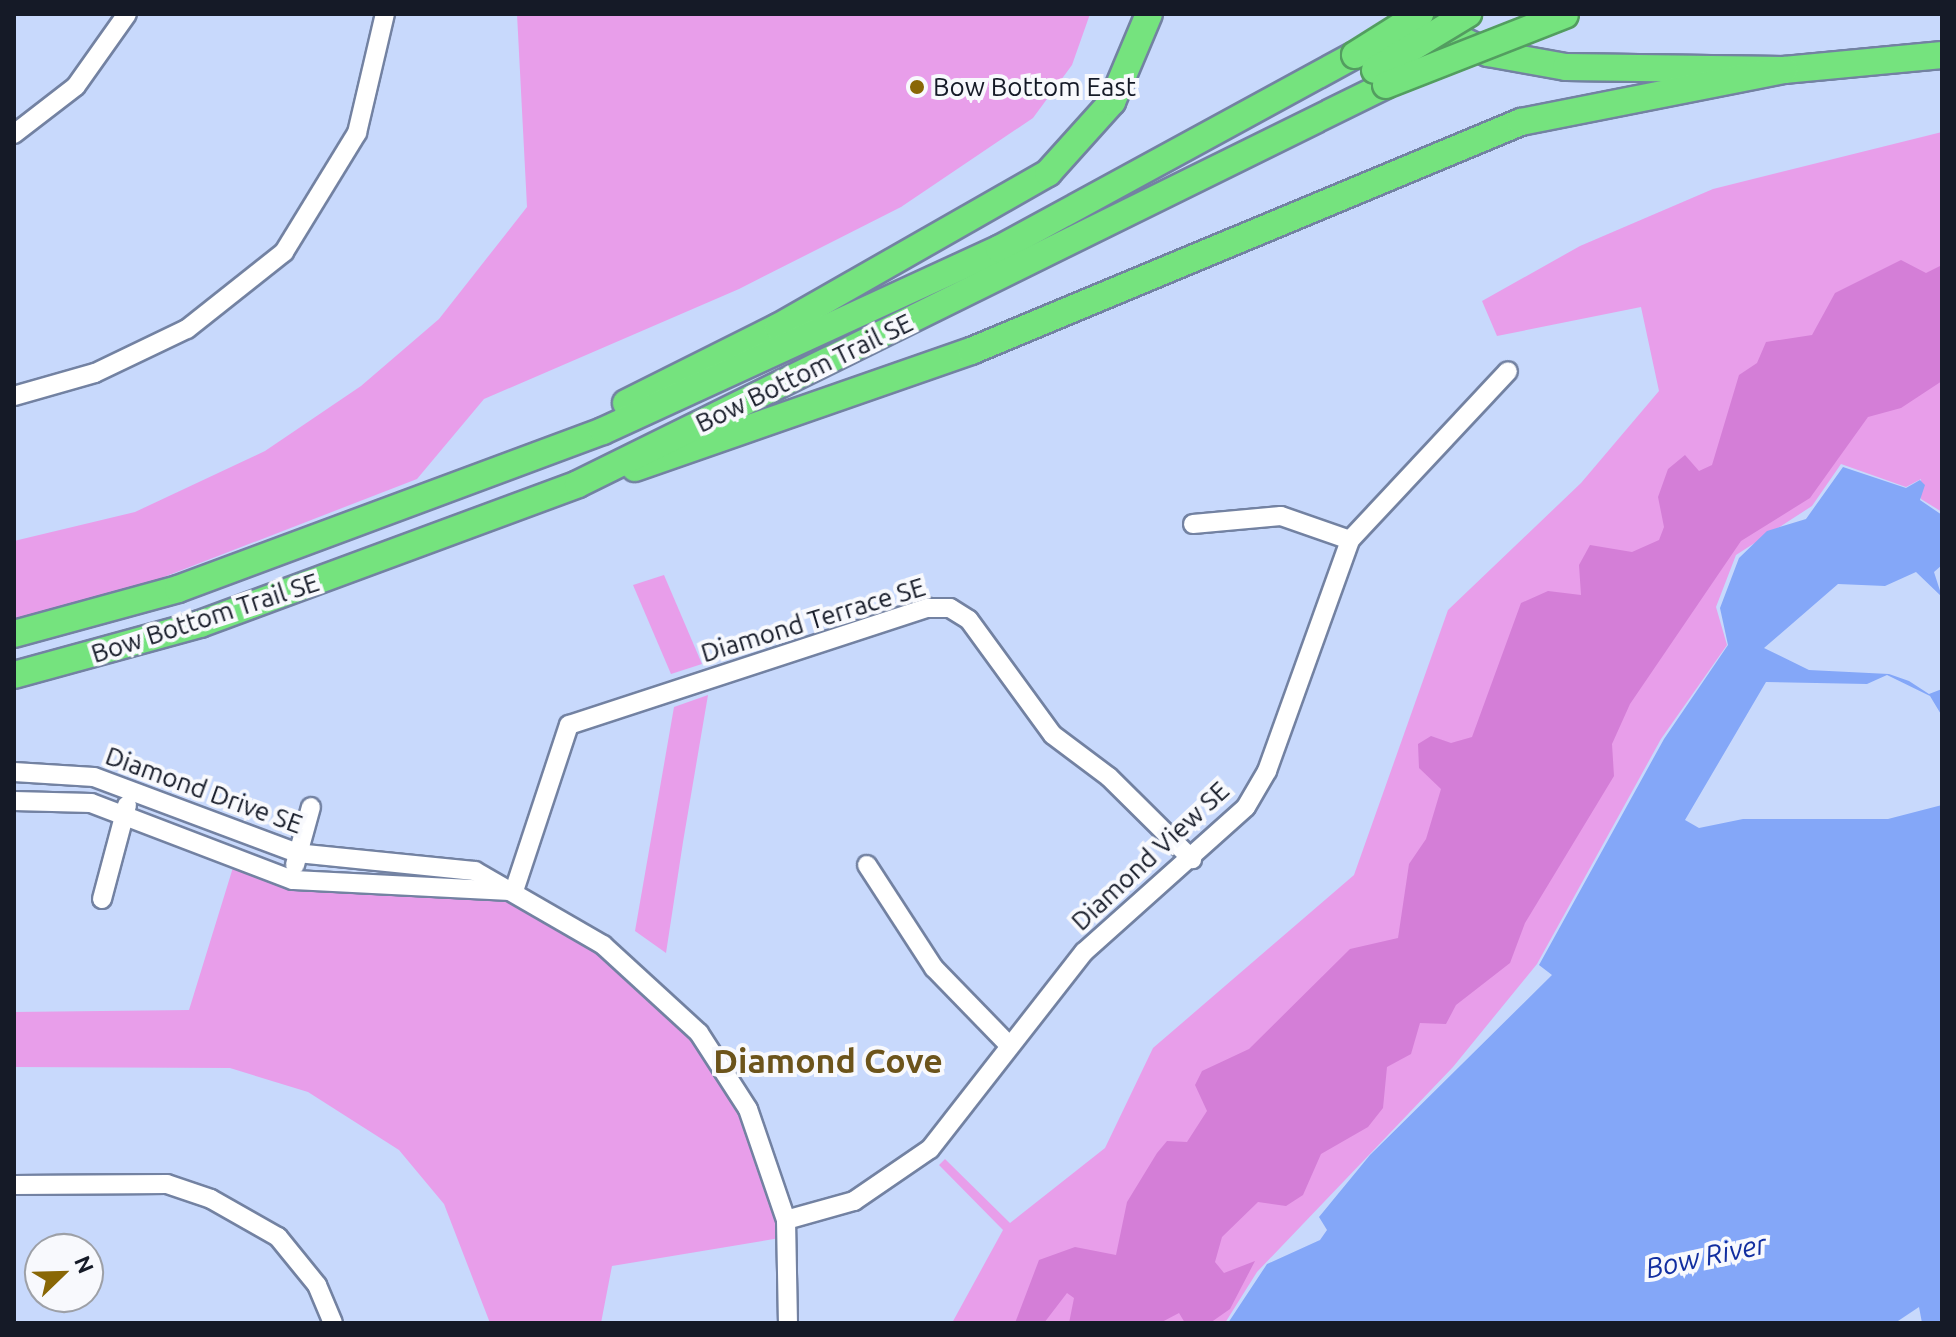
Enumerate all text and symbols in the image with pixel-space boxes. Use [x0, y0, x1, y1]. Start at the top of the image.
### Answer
place label: Bow Bottom East [933, 71, 1136, 103]
marker: Bow Bottom East [908, 78, 926, 96]
street label: Bow Bottom Trail SE [690, 307, 918, 439]
street label: Bow Bottom Trail SE [87, 566, 323, 670]
street label: Diamond Terrace SE [697, 571, 929, 669]
street label: Diamond Drive SE [101, 740, 307, 840]
street label: Diamond View SE [1065, 775, 1235, 937]
district label: Diamond Cove [713, 1041, 943, 1081]
water label: Bow River [1642, 1227, 1770, 1285]
north arrow [24, 1233, 104, 1313]
text: N [70, 1252, 99, 1277]

